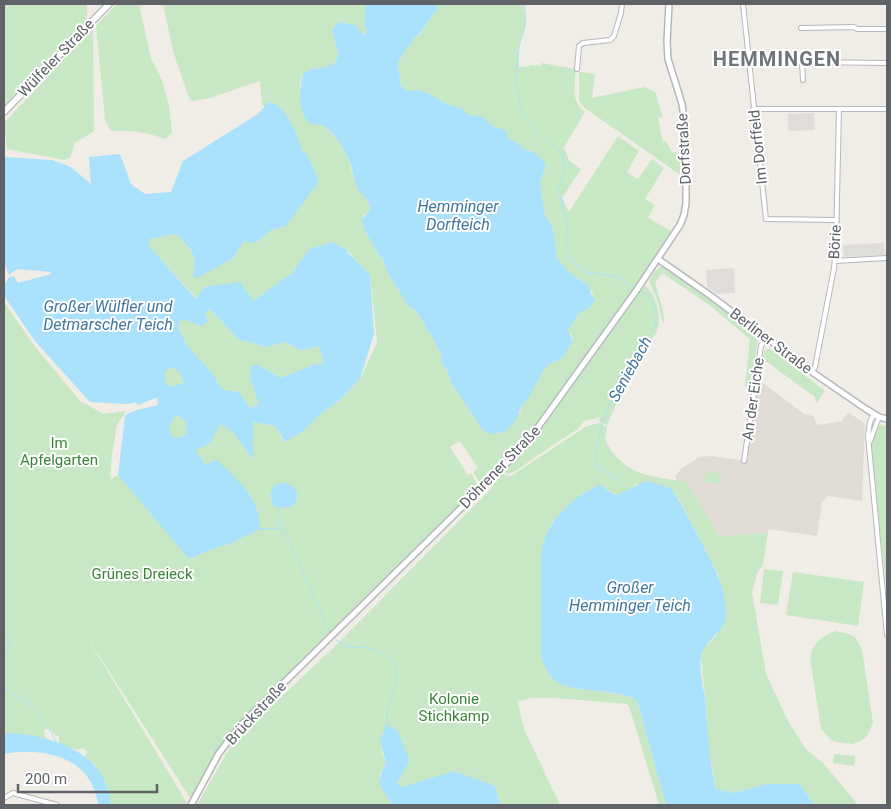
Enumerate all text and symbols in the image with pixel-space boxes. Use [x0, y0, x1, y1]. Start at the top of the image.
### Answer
street label: Wülfeler Straße [14, 15, 98, 101]
district label: HEMMINGEN [713, 47, 841, 71]
street label: Im Dorffeld [745, 109, 771, 185]
street label: Dorfstraße [673, 113, 695, 185]
water label: Hemminger Dorfteich [417, 197, 499, 234]
street label: Börie [825, 224, 845, 260]
water label: Großer Wülfler und Detmarscher Teich [43, 297, 173, 334]
street label: Berliner Straße [726, 304, 816, 378]
water label: Seniebach [604, 333, 656, 405]
street label: An der Eiche [738, 356, 768, 441]
street label: Döhrener Straße [456, 422, 544, 512]
park label: Im Apfelgarten [20, 434, 98, 469]
park label: Grünes Dreieck [91, 565, 193, 583]
water label: Großer Hemminger Teich [569, 578, 691, 615]
street label: Brückstraße [222, 677, 290, 749]
park label: Kolonie Stichkamp [419, 690, 489, 725]
scale bar [18, 762, 156, 794]
text: 200 m [25, 770, 67, 788]

